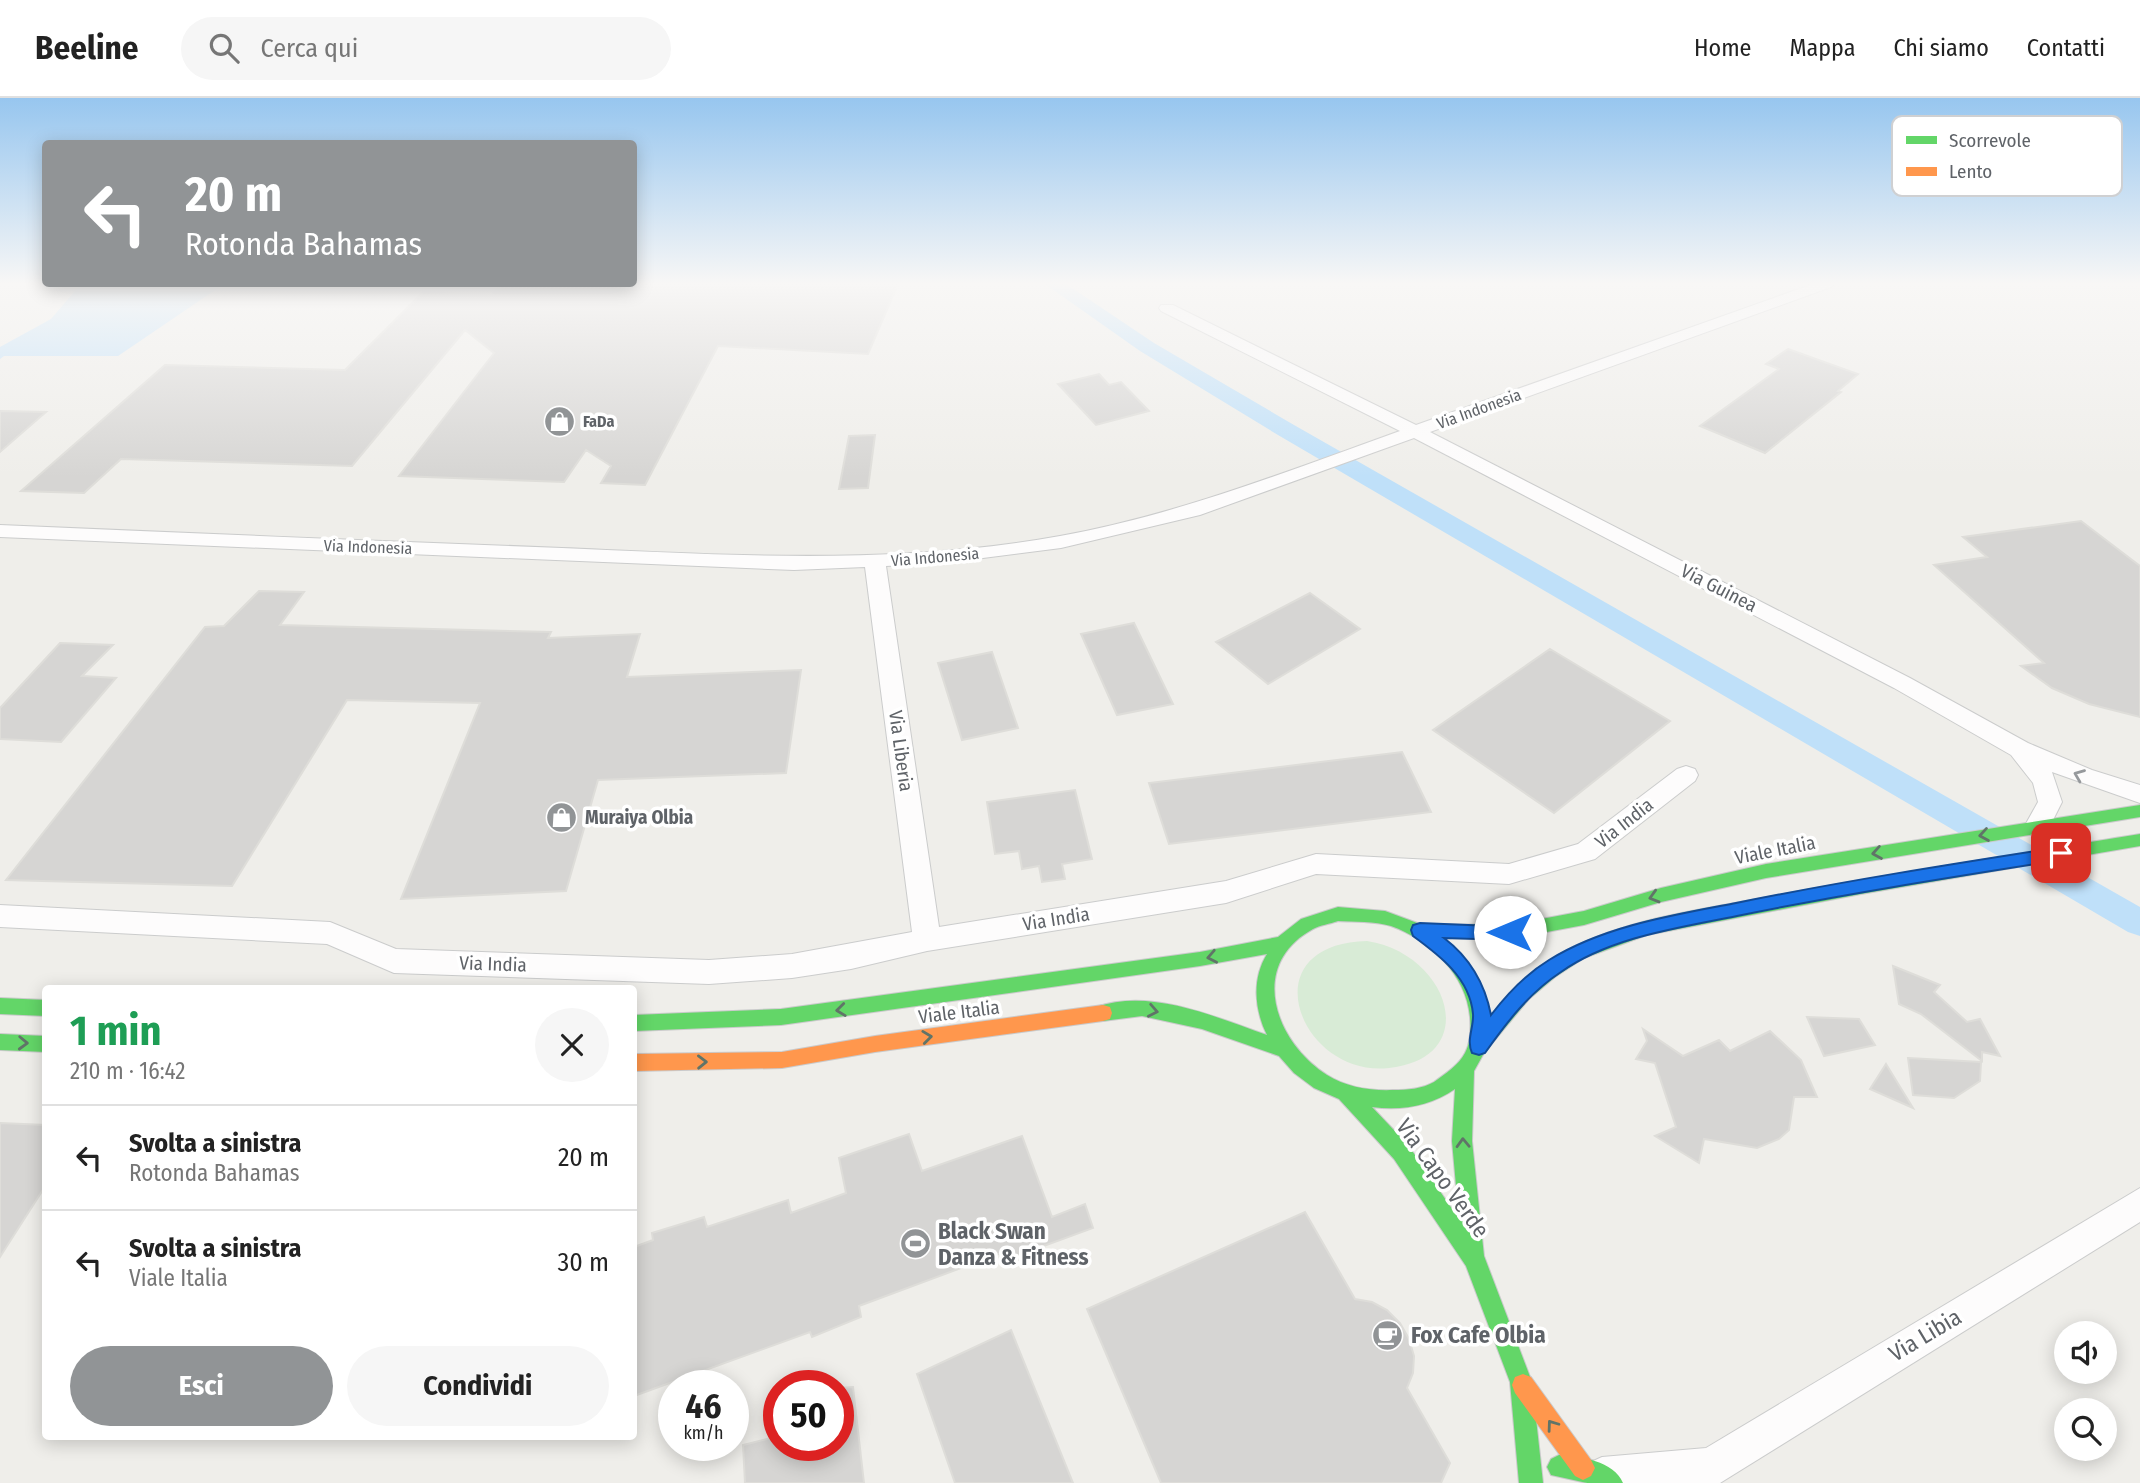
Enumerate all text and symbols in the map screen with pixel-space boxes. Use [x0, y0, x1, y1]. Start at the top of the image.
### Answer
search box [181, 17, 671, 80]
text: Beeline [35, 28, 139, 68]
icon: search [205, 29, 243, 67]
text: Cerca qui [261, 33, 358, 64]
text: Home [1694, 34, 1751, 62]
text: Mappa [1789, 34, 1855, 62]
text: Chi siamo [1893, 34, 1989, 62]
text: Contatti [2027, 34, 2105, 62]
legend [1892, 116, 2122, 196]
text: Scorrevole [1949, 129, 2031, 152]
text: Lento [1949, 160, 1992, 183]
text: 20 m [185, 165, 282, 224]
icon: left [70, 168, 161, 259]
text: Rotonda Bahamas [185, 225, 422, 263]
street label: Via Indonesia [1434, 385, 1524, 433]
shop icon: FaDa [543, 404, 577, 438]
place label: FaDa [583, 412, 614, 431]
street label: Via Indonesia [323, 536, 413, 558]
street label: Via Indonesia [890, 544, 980, 570]
street label: Via Guinea [1677, 559, 1761, 617]
street label: Via Liberia [884, 709, 918, 793]
one-way arrow [2074, 769, 2086, 783]
street label: Via India [1590, 793, 1658, 853]
shop icon: Muraiya Olbia [545, 800, 579, 834]
place label: Muraiya Olbia [585, 806, 693, 829]
pin [2031, 823, 2091, 883]
one-way arrow [1979, 827, 1990, 842]
street label: Viale Italia [1733, 831, 1817, 869]
icon: arrive [2042, 834, 2080, 872]
one-way arrow [1871, 845, 1882, 860]
one-way arrow [1648, 889, 1660, 903]
position arrow [1473, 895, 1547, 969]
street label: Via India [1021, 902, 1091, 936]
one-way arrow [1206, 949, 1218, 964]
street label: Via India [459, 951, 527, 977]
street label: Viale Italia [917, 996, 1001, 1028]
one-way arrow [836, 1002, 847, 1017]
one-way arrow [1147, 1002, 1159, 1017]
text: 1 min [70, 1006, 161, 1056]
button: close [535, 1008, 609, 1082]
one-way arrow [922, 1030, 933, 1045]
one-way arrow [18, 1035, 29, 1050]
one-way arrow [697, 1054, 707, 1070]
text: 210 m · 16:42 [70, 1057, 185, 1085]
street label: Via Capo Verde [1390, 1113, 1496, 1243]
text: Svolta a sinistra [129, 1128, 301, 1159]
one-way arrow [1455, 1137, 1471, 1147]
icon: left [70, 1139, 108, 1177]
text: 20 m [558, 1142, 609, 1173]
text: Rotonda Bahamas [129, 1159, 300, 1187]
place label: Black Swan Danza & Fitness [938, 1217, 1089, 1271]
sports icon: Black Swan Danza & Fitness [898, 1227, 932, 1261]
text: Svolta a sinistra [129, 1233, 301, 1264]
icon: left [70, 1244, 108, 1282]
text: 30 m [558, 1247, 609, 1278]
text: Viale Italia [129, 1264, 228, 1292]
street label: Via Libia [1884, 1303, 1966, 1367]
cafe icon: Fox Cafe Olbia [1371, 1318, 1405, 1352]
place label: Fox Cafe Olbia [1411, 1321, 1546, 1349]
map controls [2054, 1321, 2117, 1461]
button: sound [2054, 1321, 2117, 1384]
button: Esci [70, 1346, 333, 1426]
button: Condividi [347, 1346, 609, 1426]
speed limit sign: 50 [763, 1370, 854, 1461]
text: 46 [685, 1385, 722, 1427]
button: search [2054, 1398, 2117, 1461]
one-way arrow [1548, 1420, 1560, 1433]
text: km/h [683, 1422, 724, 1444]

